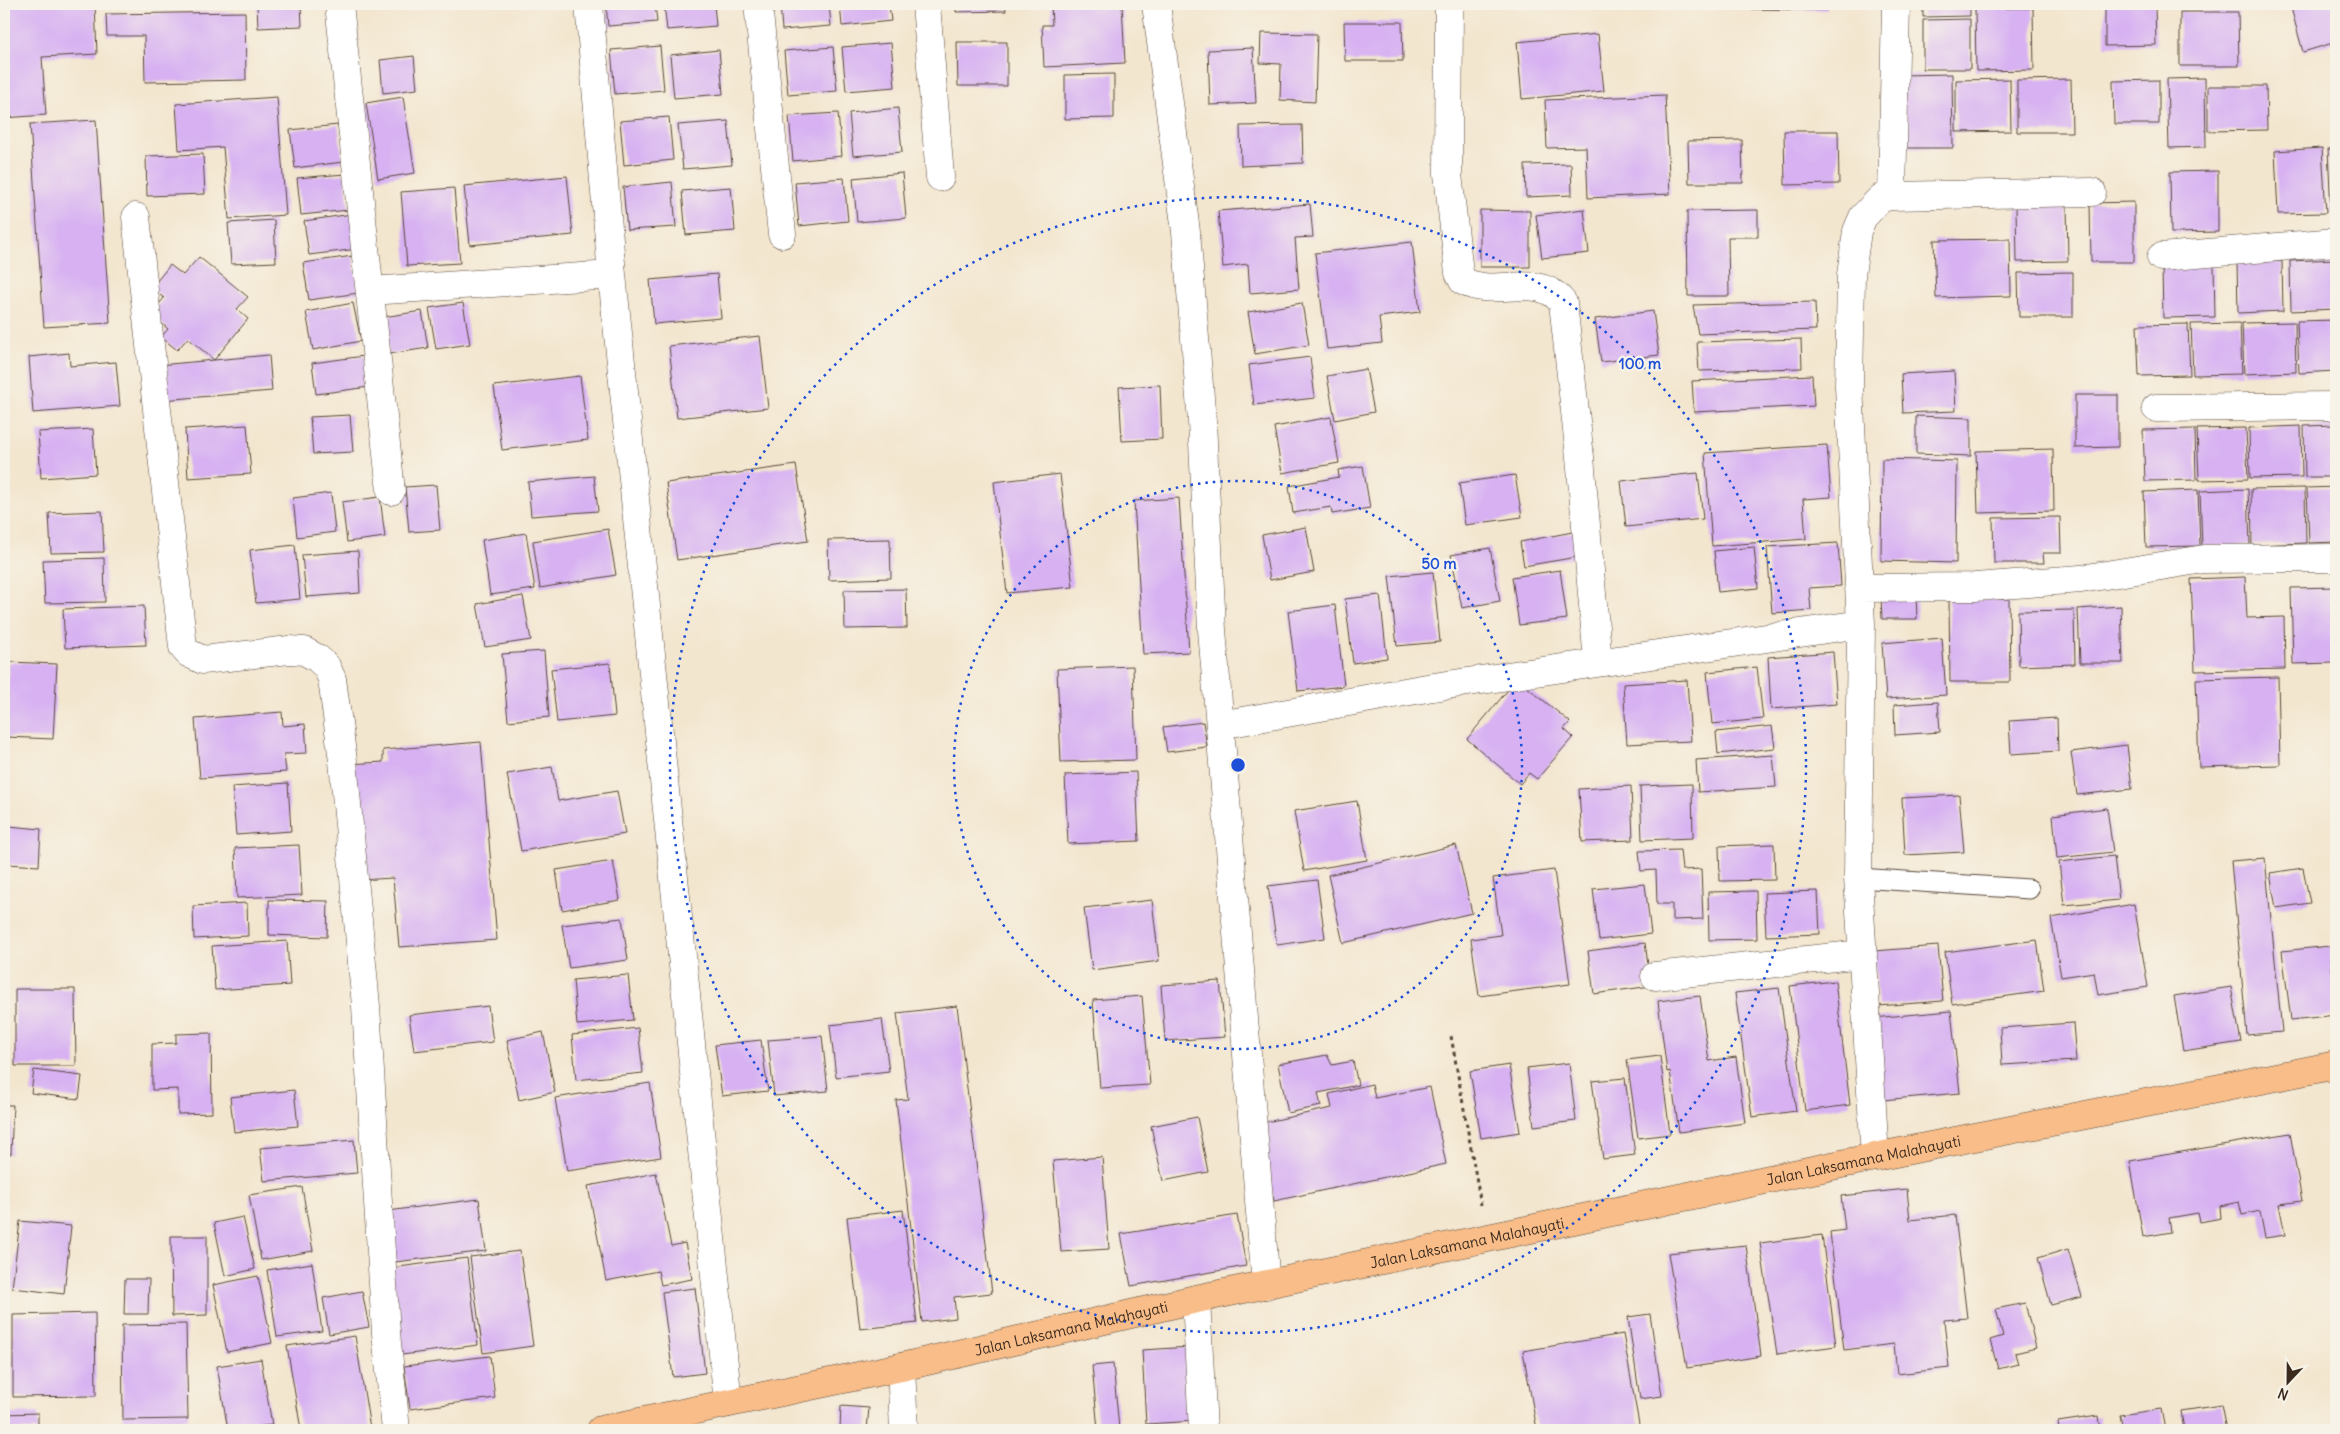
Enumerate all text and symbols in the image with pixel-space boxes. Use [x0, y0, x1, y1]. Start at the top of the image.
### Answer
text: 100 m [1619, 354, 1661, 373]
text: 50 m [1421, 554, 1457, 573]
centre of rings [1229, 756, 1247, 774]
street label: Jalan Laksamana Malahayati [1764, 1131, 1962, 1189]
street label: Jalan Laksamana Malahayati [1368, 1213, 1566, 1272]
street label: Jalan Laksamana Malahayati [972, 1296, 1170, 1359]
north arrow [2262, 1356, 2312, 1406]
text: N [2275, 1384, 2291, 1404]

